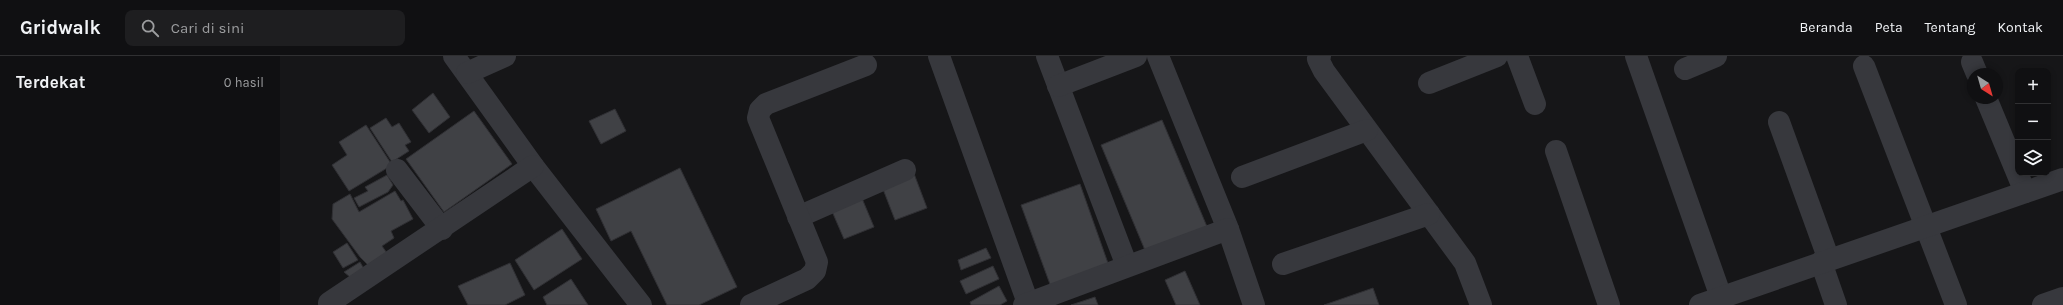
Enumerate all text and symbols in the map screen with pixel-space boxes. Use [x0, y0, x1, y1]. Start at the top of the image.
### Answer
search box [125, 10, 405, 46]
text: Gridwalk [20, 17, 101, 39]
icon: search [139, 17, 161, 39]
text: Cari di sini [171, 19, 244, 37]
text: Beranda [1800, 19, 1853, 36]
text: Peta [1875, 19, 1903, 36]
text: Tentang [1925, 19, 1976, 36]
text: Kontak [1998, 19, 2043, 36]
north arrow [1967, 68, 2003, 104]
map controls [2015, 68, 2051, 176]
button: + [2015, 68, 2051, 104]
text: Terdekat [16, 72, 85, 92]
text: 0 hasil [224, 75, 264, 90]
button: − [2015, 104, 2051, 140]
button: layers [2015, 140, 2051, 176]

